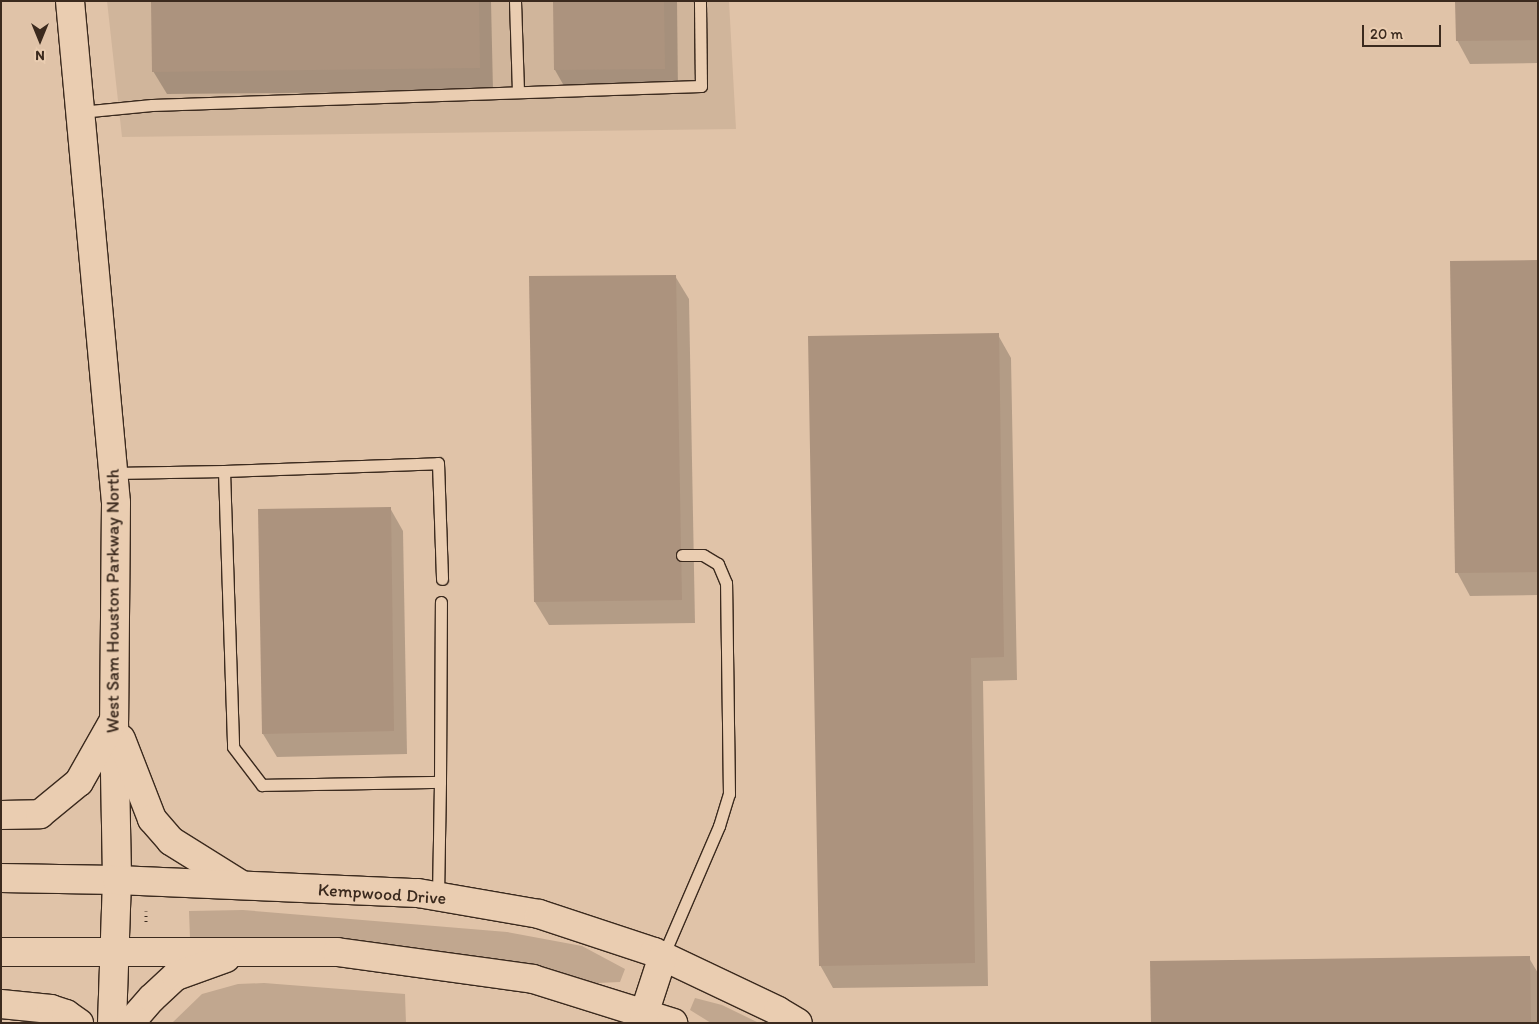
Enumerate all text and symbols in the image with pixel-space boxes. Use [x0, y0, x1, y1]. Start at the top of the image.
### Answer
north arrow [15, 15, 65, 65]
scale bar [1364, 15, 1443, 47]
text: 20 m [1370, 25, 1403, 43]
text: N [35, 47, 45, 64]
street label: West Sam Houston Parkway North [102, 469, 124, 733]
street label: Kempwood Drive [317, 879, 447, 909]

